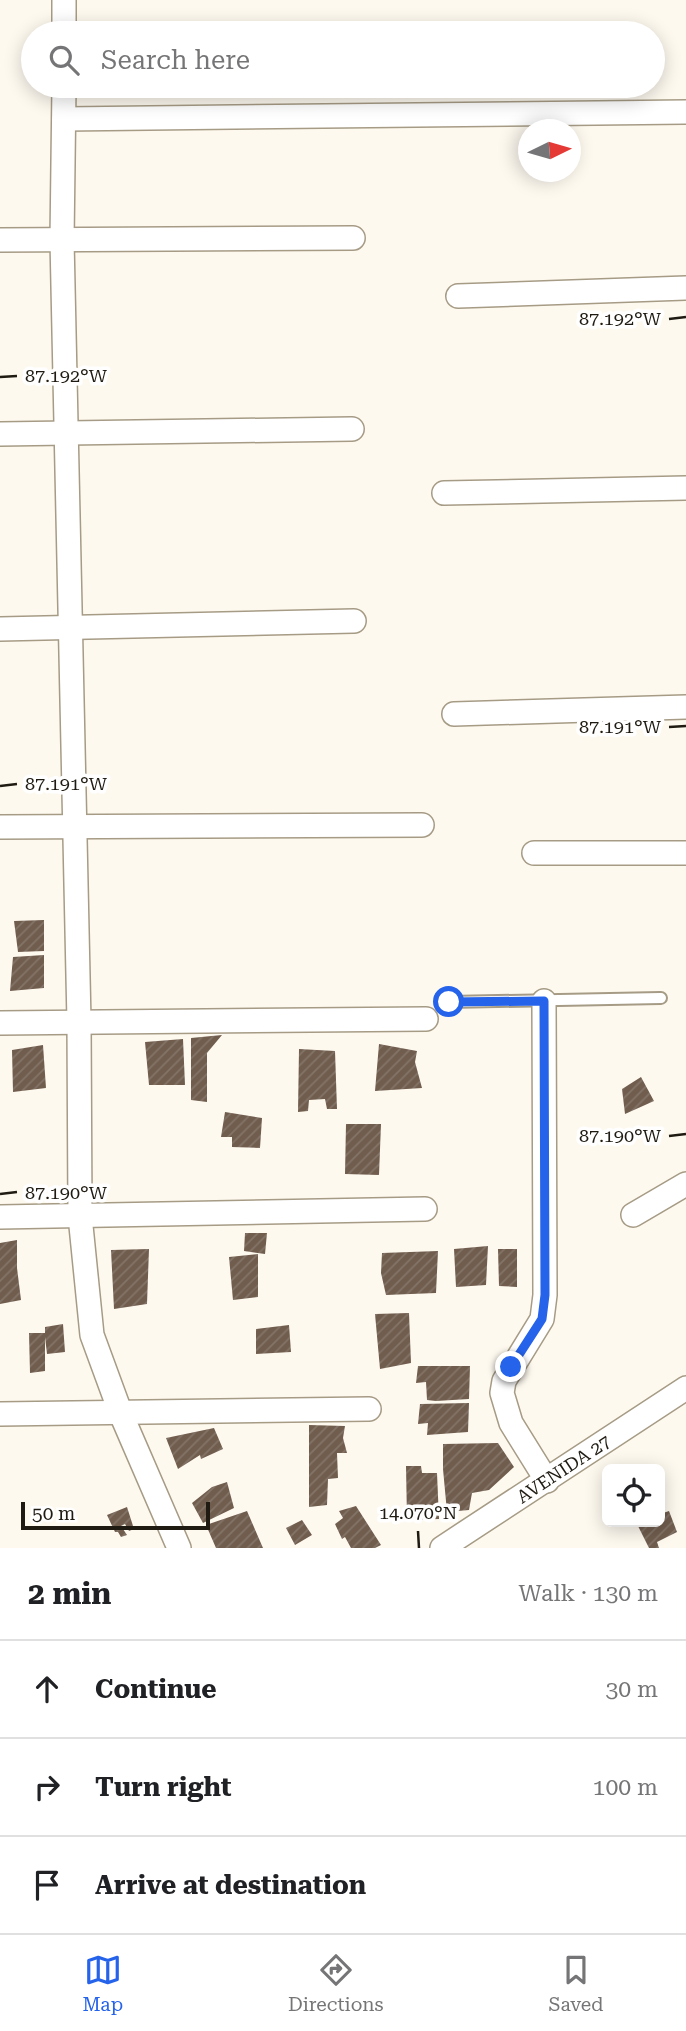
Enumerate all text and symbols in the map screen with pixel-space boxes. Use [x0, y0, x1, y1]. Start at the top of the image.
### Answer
search box [21, 21, 665, 98]
icon: search [45, 41, 83, 79]
text: Search here [101, 45, 250, 75]
north arrow [518, 119, 581, 182]
text: 87.192°W [579, 308, 662, 329]
text: 87.192°W [25, 365, 108, 386]
text: 87.191°W [579, 716, 662, 737]
text: 87.191°W [25, 773, 108, 794]
route start [433, 986, 464, 1017]
text: 87.190°W [579, 1125, 662, 1146]
text: 87.190°W [25, 1182, 108, 1203]
route end [495, 1351, 526, 1382]
street label: AVENIDA 27 [512, 1430, 614, 1507]
map controls [602, 1464, 665, 1527]
button: locate [602, 1464, 665, 1527]
scale bar [21, 1499, 210, 1531]
text: 50 m [32, 1502, 75, 1525]
text: 14.070°N [379, 1502, 457, 1523]
text: 2 min [28, 1576, 111, 1611]
text: Walk · 130 m [519, 1580, 658, 1607]
icon: ahead [28, 1670, 66, 1708]
text: Continue [95, 1674, 217, 1704]
text: 30 m [605, 1676, 658, 1703]
icon: right [28, 1768, 66, 1806]
text: Turn right [95, 1772, 231, 1802]
text: 100 m [593, 1774, 658, 1801]
icon: arrive [28, 1866, 66, 1904]
text: Arrive at destination [95, 1870, 366, 1900]
tab: Map [82, 1951, 123, 2016]
tab: Directions [288, 1951, 384, 2016]
tab: Saved [548, 1951, 604, 2016]

